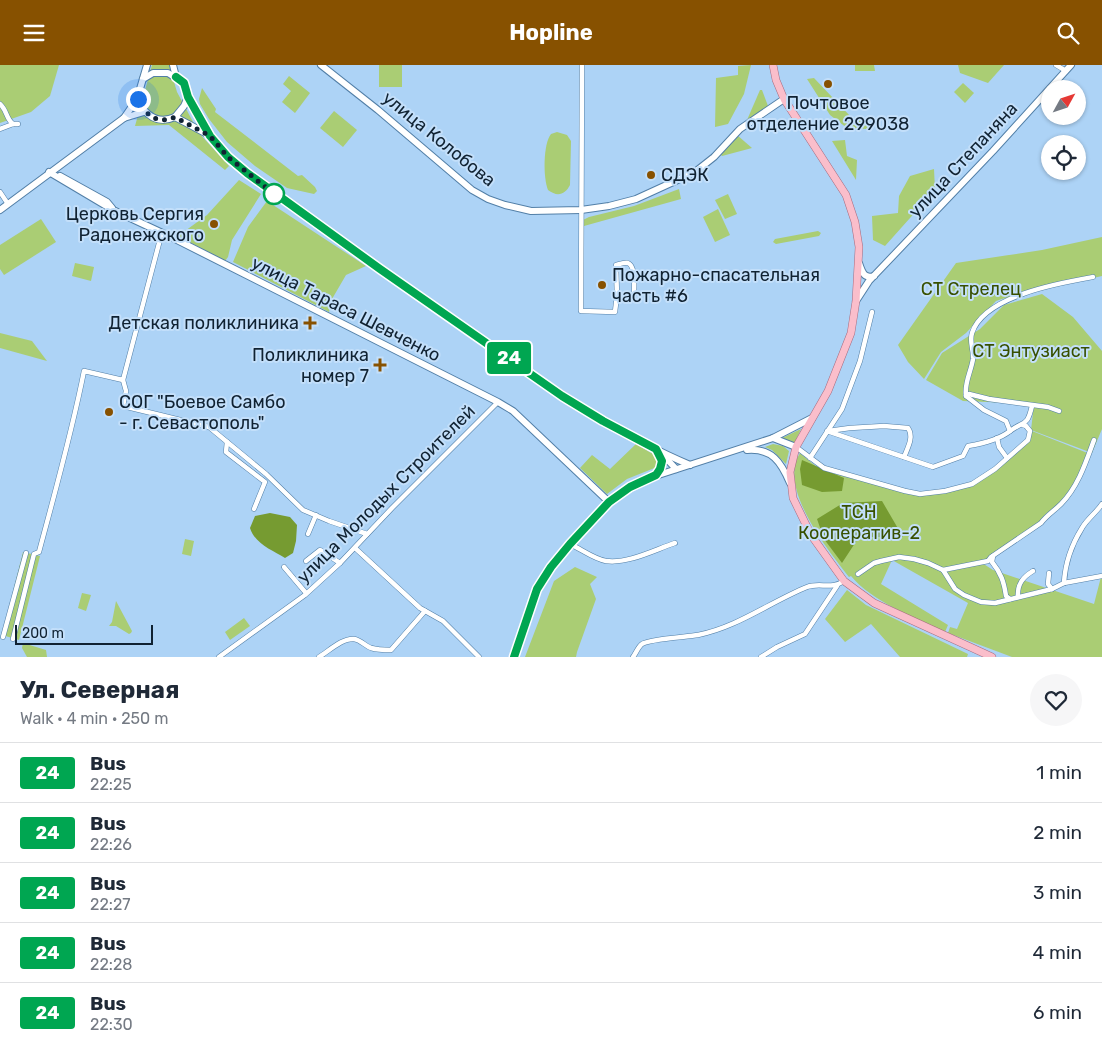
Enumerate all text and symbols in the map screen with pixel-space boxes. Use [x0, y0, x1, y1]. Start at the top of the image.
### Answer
icon: menu [20, 19, 48, 47]
text: Hopline [509, 19, 593, 46]
icon: search [1054, 19, 1082, 47]
marker: Почтовое отделение 299038 [822, 78, 834, 90]
north arrow [1041, 80, 1086, 125]
map controls [1041, 80, 1086, 180]
your location [126, 87, 151, 112]
street label: улица Колобова [378, 87, 500, 191]
place label: Почтовое отделение 299038 [747, 92, 909, 135]
street label: улица Степаняна [904, 98, 1022, 222]
button: locate [1041, 135, 1086, 180]
place label: СДЭК [661, 164, 709, 186]
marker: СДЭК [645, 169, 657, 181]
unlabelled marker [263, 183, 285, 205]
place label: Церковь Сергия Радонежского [66, 203, 204, 246]
marker: Церковь Сергия Радонежского [208, 218, 220, 230]
street label: улица Тараса Шевченко [248, 252, 444, 366]
place label: Пожарно-спасательная часть #6 [612, 264, 820, 307]
park label: СТ Стрелец [921, 278, 1021, 300]
marker: Пожарно-спасательная часть #6 [596, 279, 608, 291]
place label: Детская поликлиника [108, 312, 299, 334]
marker: Детская поликлиника [303, 316, 317, 330]
park label: СТ Энтузиаст [972, 340, 1090, 362]
line badge: 24 [486, 342, 532, 374]
place label: Поликлиника номер 7 [252, 344, 369, 387]
text: 24 [497, 347, 521, 369]
marker: Поликлиника номер 7 [373, 358, 387, 372]
place label: СОГ "Боевое Самбо - г. Севастополь" [119, 391, 286, 434]
street label: улица Молодых Строителей [292, 400, 480, 588]
marker: СОГ "Боевое Самбо - г. Севастополь" [103, 406, 115, 418]
park label: ТСН Кооператив-2 [798, 501, 920, 544]
scale bar [15, 622, 152, 645]
text: 200 m [22, 625, 64, 642]
button: heart [1030, 674, 1082, 726]
text: Ул. Северная [20, 676, 179, 704]
text: Walk · 4 min · 250 m [20, 709, 168, 728]
text: Bus [90, 752, 126, 775]
text: 1 min [1036, 761, 1082, 784]
text: 24 [36, 762, 59, 784]
text: 22:25 [90, 775, 132, 794]
text: Bus [90, 812, 126, 835]
text: 2 min [1033, 821, 1082, 844]
text: 24 [36, 822, 59, 844]
text: 22:26 [90, 835, 132, 854]
text: Bus [90, 872, 126, 895]
text: 3 min [1033, 881, 1082, 904]
text: 24 [36, 882, 59, 904]
text: 22:27 [90, 895, 130, 914]
text: Bus [90, 932, 126, 955]
text: 4 min [1033, 941, 1082, 964]
text: 24 [36, 942, 59, 964]
text: 22:28 [90, 955, 132, 974]
text: Bus [90, 992, 126, 1015]
text: 6 min [1033, 1001, 1082, 1024]
text: 24 [36, 1002, 59, 1024]
text: 22:30 [90, 1015, 133, 1034]

